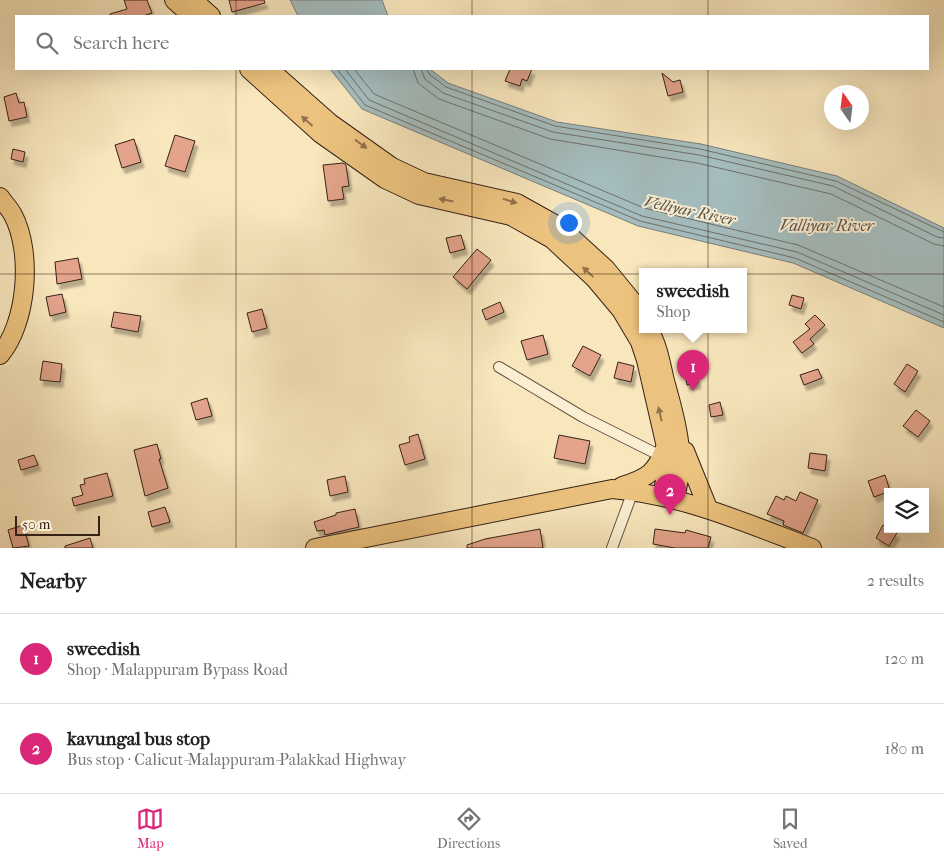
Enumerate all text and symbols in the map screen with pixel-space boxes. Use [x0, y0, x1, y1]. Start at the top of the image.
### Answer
search box [15, 15, 929, 70]
icon: search [33, 29, 61, 57]
text: Search here [73, 32, 169, 54]
north arrow [824, 85, 869, 130]
one-way arrow [301, 115, 313, 127]
one-way arrow [354, 139, 368, 149]
water label: Velliyar River [643, 192, 739, 230]
one-way arrow [437, 196, 453, 204]
one-way arrow [503, 198, 518, 206]
your location [556, 210, 582, 236]
water label: Valliyar River [780, 216, 876, 235]
one-way arrow [582, 266, 594, 278]
popup [639, 268, 747, 333]
text: sweedish [656, 280, 730, 302]
text: Shop [656, 302, 690, 321]
pin: 1 [677, 350, 709, 391]
one-way arrow [656, 407, 664, 422]
pin: 2 [654, 474, 686, 515]
map controls [884, 488, 929, 533]
button: layers [884, 488, 929, 533]
scale bar [15, 513, 100, 536]
text: 50 m [22, 516, 50, 533]
text: Nearby [20, 569, 86, 593]
text: 2 results [867, 571, 924, 590]
text: sweedish [67, 638, 140, 660]
text: 1 [33, 649, 39, 668]
text: 120 m [885, 649, 924, 668]
text: Shop · Malappuram Bypass Road [67, 660, 288, 679]
text: kavungal bus stop [67, 728, 210, 750]
text: 2 [32, 739, 40, 758]
text: 180 m [885, 739, 924, 758]
text: Bus stop · Calicut-Malappuram-Palakkad Highway [67, 750, 406, 769]
tab: Map [136, 805, 164, 852]
tab: Directions [437, 805, 500, 852]
tab: Saved [773, 805, 808, 852]

